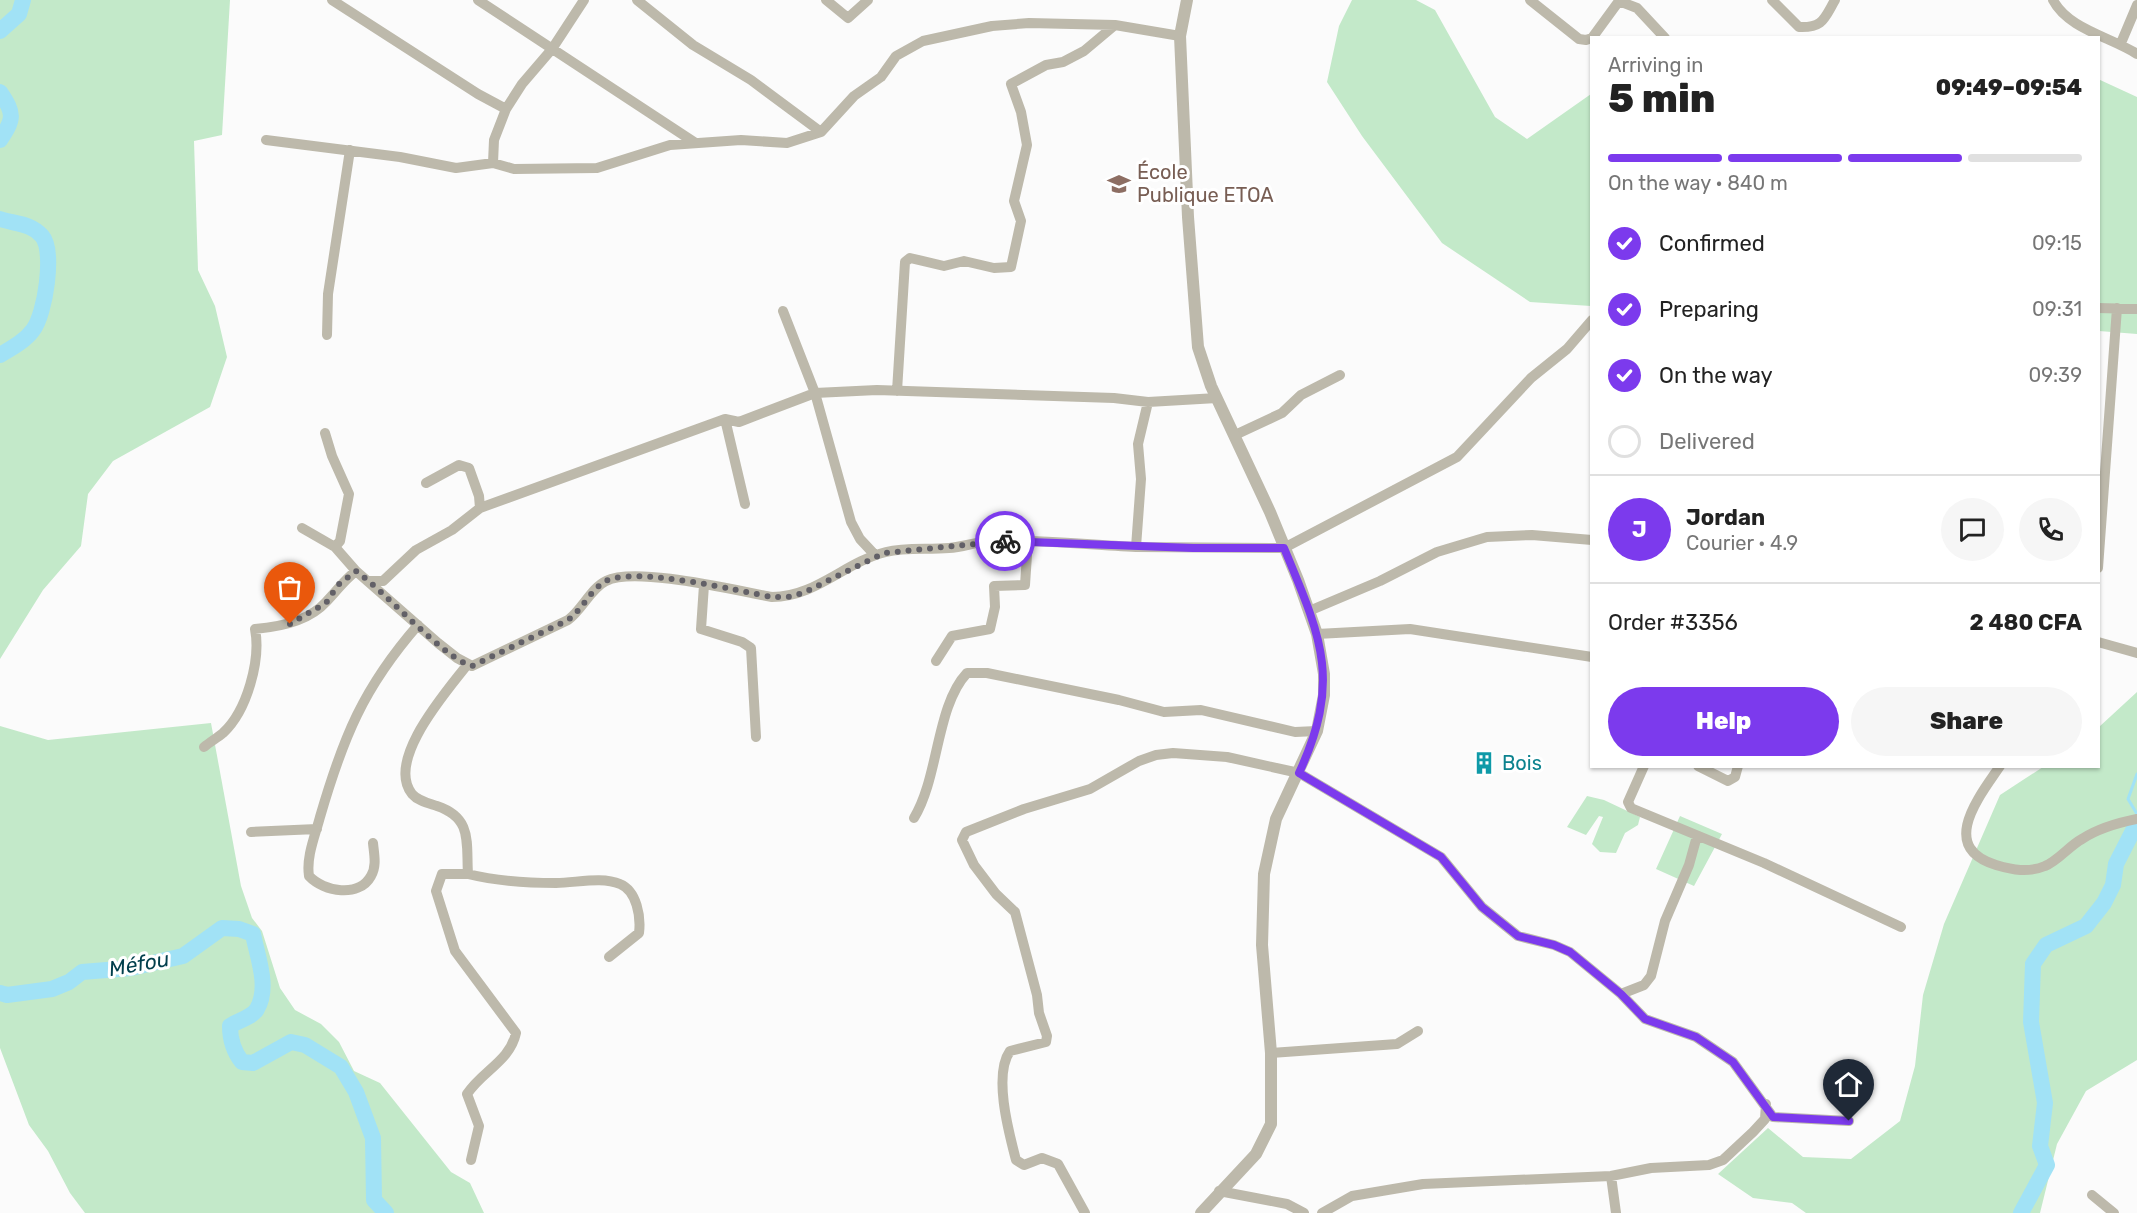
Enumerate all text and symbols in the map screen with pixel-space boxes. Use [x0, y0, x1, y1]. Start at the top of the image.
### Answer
text: Arriving in [1608, 53, 1703, 77]
text: 09:49–09:54 [1936, 74, 2082, 101]
text: 5 min [1608, 76, 1716, 122]
place label: École Publique ETOA [1137, 160, 1274, 207]
school or university icon: École Publique ETOA [1106, 171, 1132, 197]
text: On the way · 840 m [1608, 171, 1788, 195]
icon: check [1608, 227, 1641, 260]
text: Confirmed [1659, 230, 1765, 257]
text: 09:15 [2032, 231, 2082, 255]
icon: check [1608, 293, 1641, 326]
text: Preparing [1659, 296, 1759, 323]
text: 09:31 [2032, 297, 2082, 321]
icon: check [1608, 359, 1641, 392]
text: On the way [1659, 362, 1773, 389]
text: 09:39 [2028, 363, 2082, 387]
text: Delivered [1659, 428, 1755, 455]
button: chat [1941, 498, 2004, 561]
button: phone [2019, 498, 2082, 561]
text: Jordan [1686, 504, 1765, 531]
courier [975, 511, 1035, 571]
text: J [1632, 516, 1647, 543]
icon: bike [989, 525, 1022, 558]
text: Courier · 4.9 [1686, 531, 1798, 555]
pin [264, 562, 315, 624]
icon: bag [273, 571, 306, 604]
text: Order #3356 [1608, 609, 1738, 636]
text: 2 480 CFA [1970, 609, 2082, 636]
button: Help [1608, 687, 1839, 756]
button: Share [1851, 687, 2082, 756]
building icon: Bois [1471, 750, 1497, 776]
place label: Bois [1502, 751, 1542, 775]
water label: Méfou [107, 946, 171, 981]
pin [1823, 1059, 1874, 1121]
icon: home [1832, 1068, 1865, 1101]

